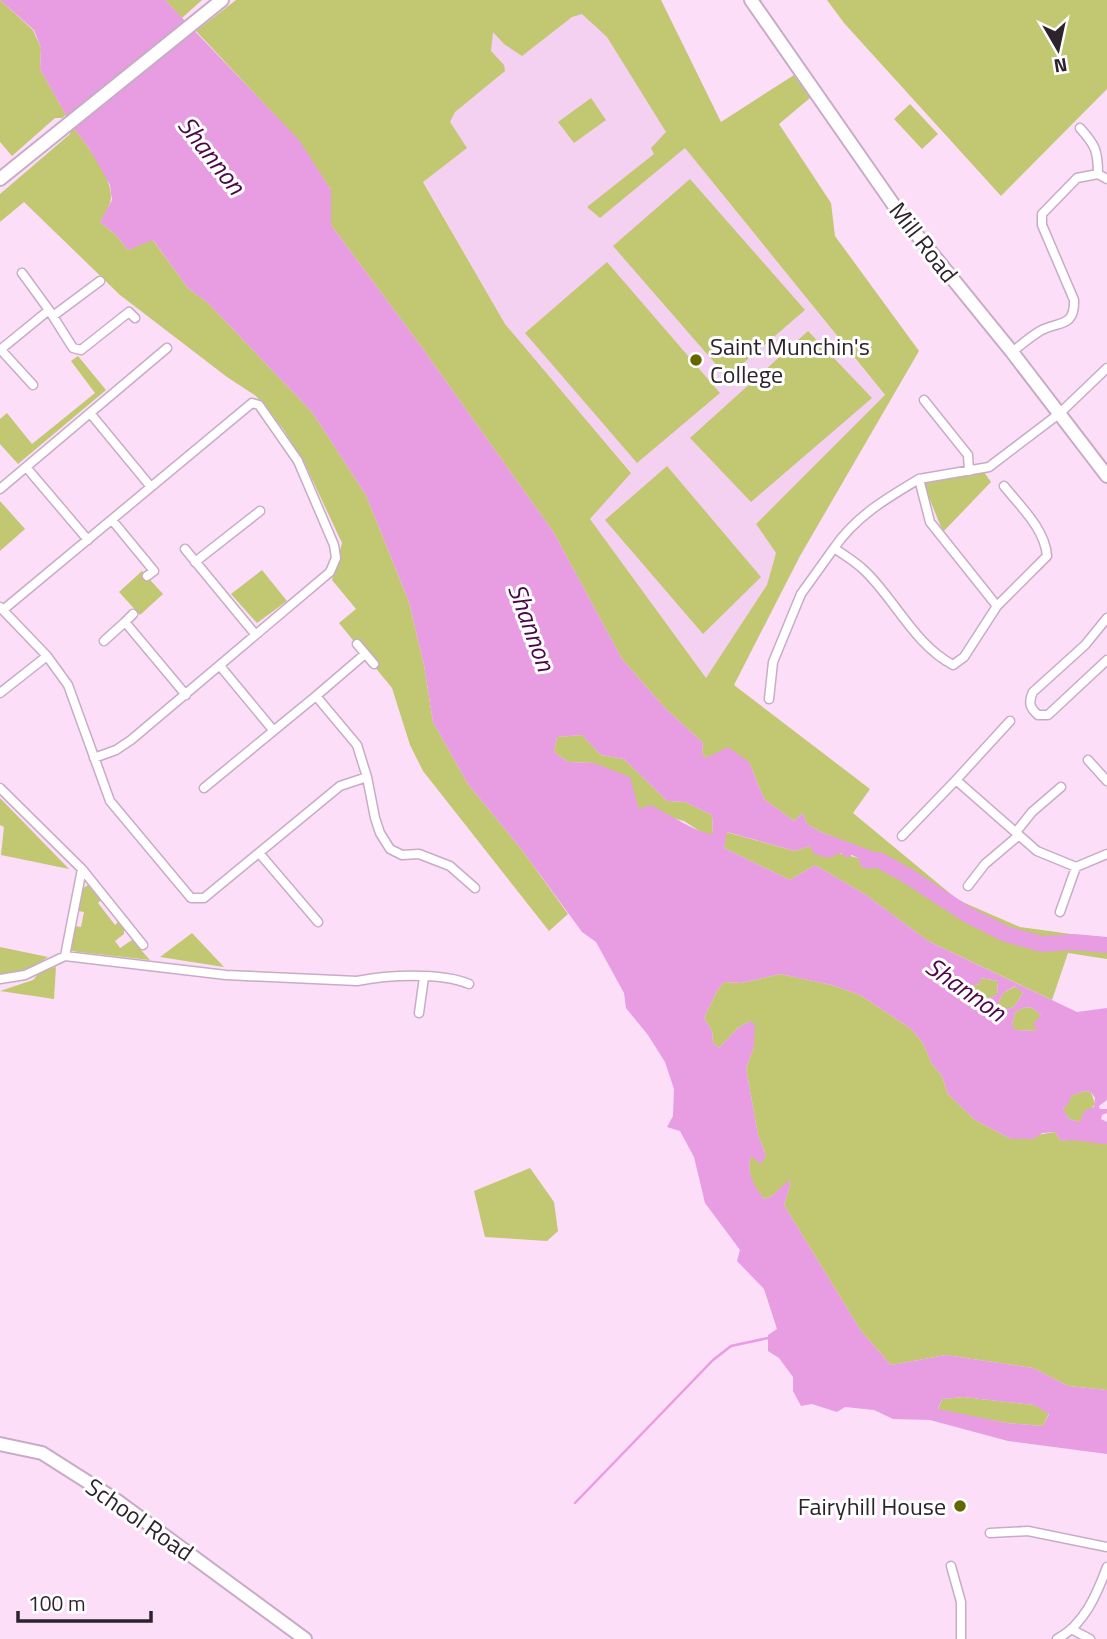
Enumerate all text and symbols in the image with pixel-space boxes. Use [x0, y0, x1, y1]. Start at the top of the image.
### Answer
north arrow [1023, 14, 1093, 84]
text: N [1052, 51, 1070, 82]
water label: Shannon [169, 107, 256, 204]
street label: Mill Road [881, 194, 967, 290]
place label: Saint Munchin's College [710, 328, 870, 392]
marker: Saint Munchin's College [688, 352, 704, 368]
water label: Shannon [498, 578, 566, 677]
water label: Shannon [918, 947, 1015, 1032]
street label: School Road [79, 1469, 201, 1569]
place label: Fairyhill House [798, 1488, 946, 1524]
marker: Fairyhill House [952, 1498, 968, 1514]
scale bar [18, 1580, 150, 1624]
text: 100 m [28, 1587, 85, 1619]

